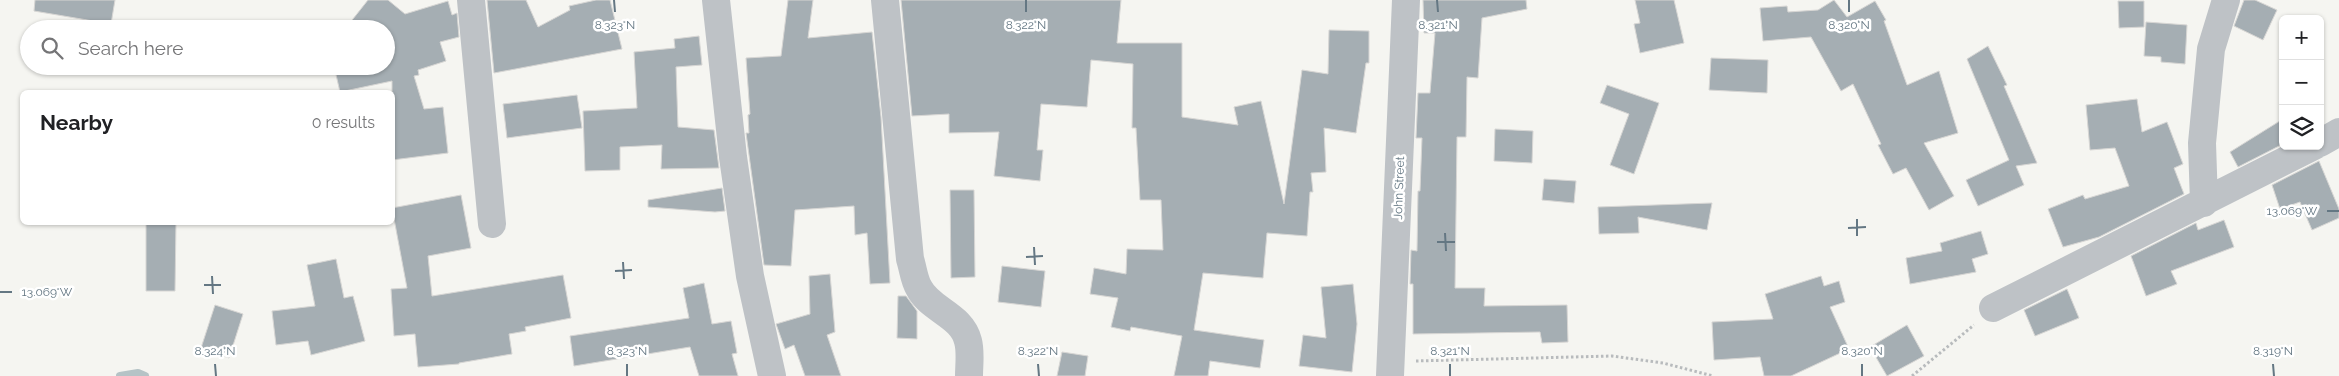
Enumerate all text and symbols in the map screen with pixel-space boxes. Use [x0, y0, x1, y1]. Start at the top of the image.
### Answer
map controls [2279, 15, 2324, 150]
button: + [2279, 15, 2324, 60]
text: 8.323°N [595, 18, 635, 32]
text: 8.322°N [1006, 18, 1046, 32]
text: 8.321°N [1418, 18, 1458, 32]
text: 8.320°N [1828, 18, 1870, 32]
search box [20, 20, 395, 75]
icon: search [38, 34, 66, 62]
text: Search here [78, 37, 184, 59]
button: − [2279, 60, 2324, 105]
button: layers [2279, 105, 2324, 150]
text: Nearby [40, 110, 113, 135]
text: 0 results [312, 113, 375, 132]
street label: John Street [1391, 156, 1407, 220]
text: 13.069°W [2267, 204, 2318, 218]
text: 13.069°W [22, 285, 73, 299]
text: 8.324°N [195, 344, 235, 358]
text: 8.323°N [607, 344, 647, 358]
text: 8.322°N [1018, 344, 1058, 358]
text: 8.321°N [1430, 344, 1470, 358]
text: 8.320°N [1841, 344, 1883, 358]
text: 8.319°N [2253, 344, 2293, 358]

